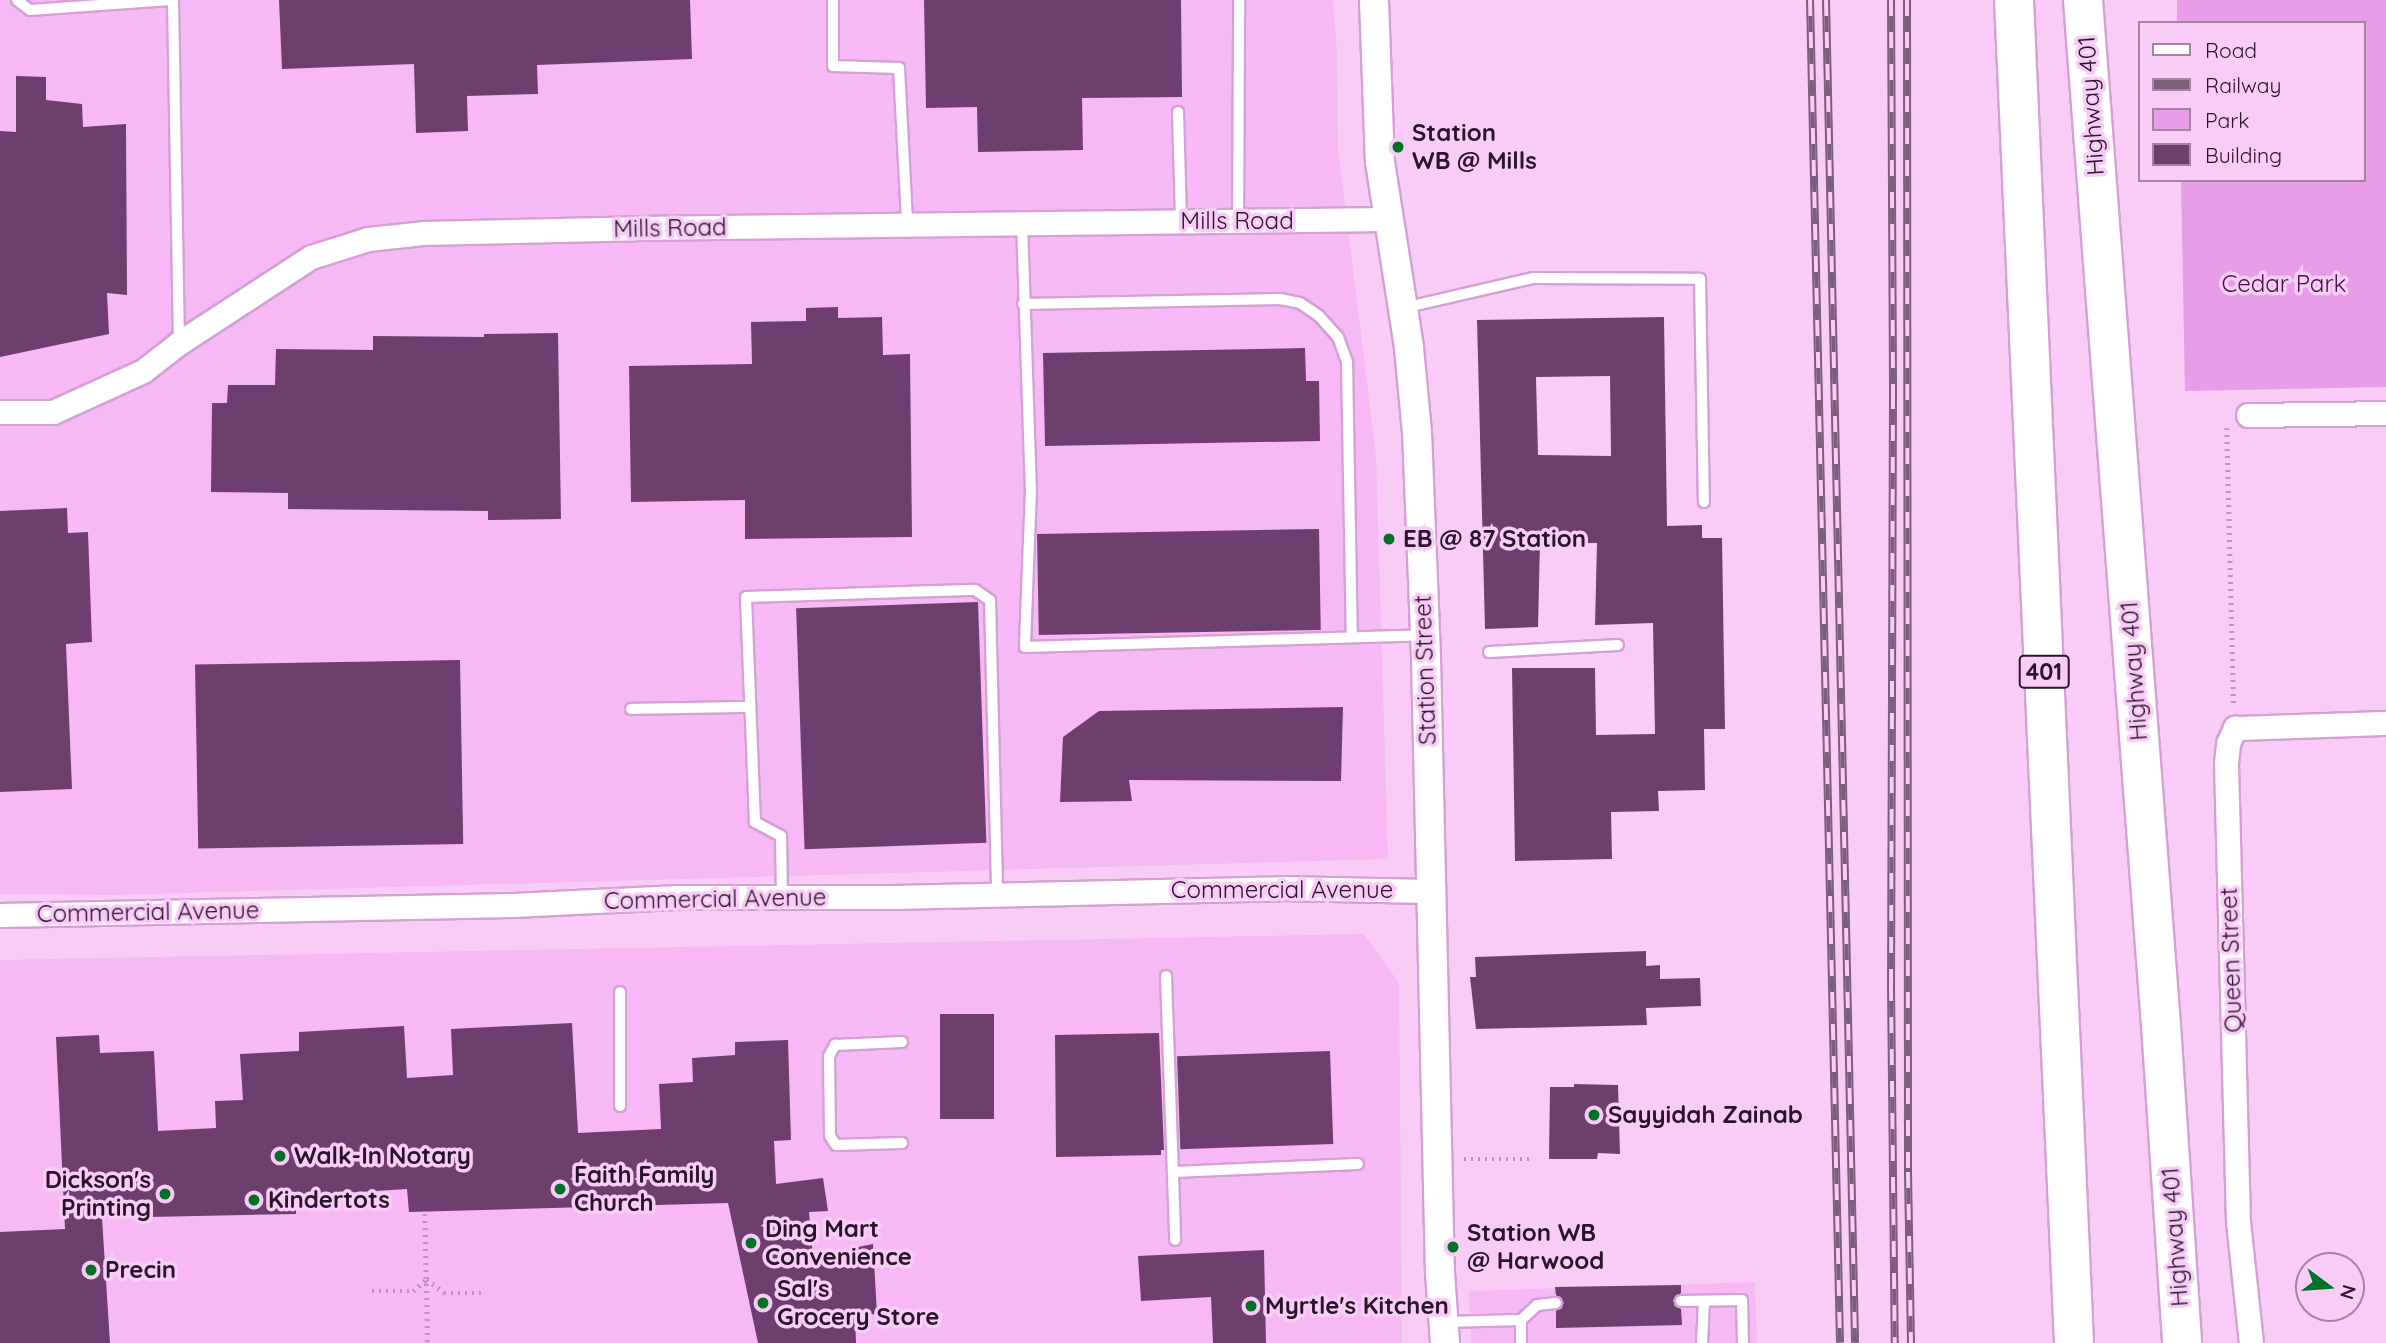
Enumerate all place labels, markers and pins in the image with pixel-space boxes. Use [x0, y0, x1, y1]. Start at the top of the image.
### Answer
place label: Station WB @ Mills [1412, 119, 1537, 175]
marker: Station WB @ Mills [1390, 139, 1406, 155]
place label: EB @ 87 Station [1403, 525, 1586, 553]
marker: EB @ 87 Station [1381, 531, 1397, 547]
place label: Sayyidah Zainab [1608, 1101, 1803, 1129]
marker: Sayyidah Zainab [1586, 1107, 1602, 1123]
place label: Walk-In Notary [294, 1142, 471, 1170]
marker: Walk-In Notary [272, 1148, 288, 1164]
place label: Faith Family Church [574, 1161, 714, 1217]
place label: Dickson's Printing [45, 1166, 151, 1222]
marker: Faith Family Church [552, 1181, 568, 1197]
marker: Dickson's Printing [157, 1186, 173, 1202]
place label: Kindertots [268, 1186, 390, 1214]
marker: Kindertots [246, 1192, 262, 1208]
place label: Ding Mart Convenience [765, 1215, 912, 1271]
place label: Station WB @ Harwood [1467, 1219, 1604, 1275]
marker: Ding Mart Convenience [743, 1235, 759, 1251]
marker: Station WB @ Harwood [1445, 1239, 1461, 1255]
place label: Precin [105, 1256, 176, 1284]
marker: Precin [83, 1262, 99, 1278]
place label: Sal's Grocery Store [777, 1275, 939, 1331]
place label: Myrtle's Kitchen [1265, 1292, 1449, 1320]
marker: Sal's Grocery Store [755, 1295, 771, 1311]
marker: Myrtle's Kitchen [1243, 1298, 1259, 1314]

